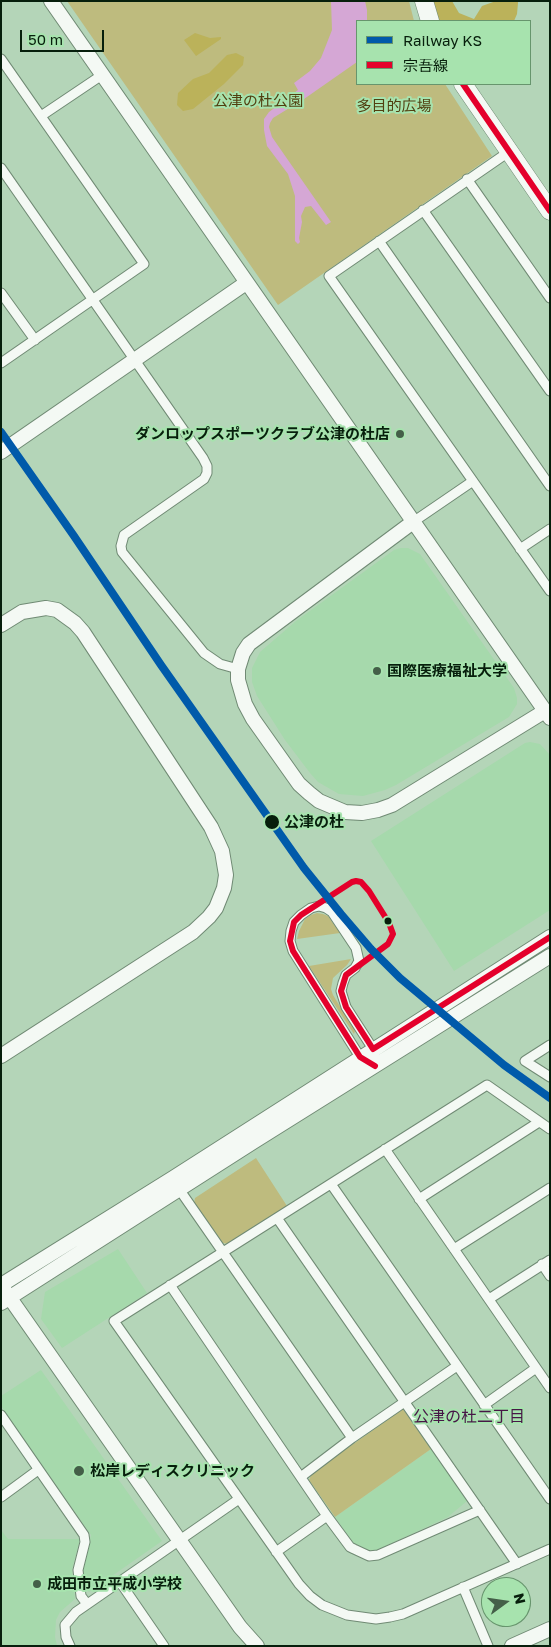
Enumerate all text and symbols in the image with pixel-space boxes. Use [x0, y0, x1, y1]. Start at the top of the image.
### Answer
scale bar [22, 20, 106, 52]
legend [356, 20, 531, 85]
text: 50 m [28, 30, 63, 48]
text: Railway KS [403, 31, 482, 49]
text: 宗吾線 [403, 56, 448, 74]
park label: 公津の杜公園 [213, 92, 303, 110]
park label: 多目的広場 [357, 97, 431, 115]
place label: ダンロップスポーツクラブ公津の杜店 [135, 425, 390, 443]
marker: ダンロップスポーツクラブ公津の杜店 [394, 428, 406, 440]
place label: 国際医療福祉大学 [387, 662, 507, 680]
marker: 国際医療福祉大学 [371, 665, 383, 677]
marker: 公津の杜 [263, 813, 281, 831]
place label: 公津の杜 [284, 813, 344, 831]
unlabelled marker [383, 916, 393, 926]
district label: 公津の杜二丁目 [413, 1407, 525, 1427]
place label: 松岸レディスクリニック [90, 1462, 255, 1480]
marker: 松岸レディスクリニック [72, 1464, 86, 1478]
place label: 成田市立平成小学校 [47, 1575, 182, 1593]
north arrow [481, 1577, 531, 1627]
marker: 成田市立平成小学校 [31, 1578, 43, 1590]
text: N [511, 1591, 530, 1606]

